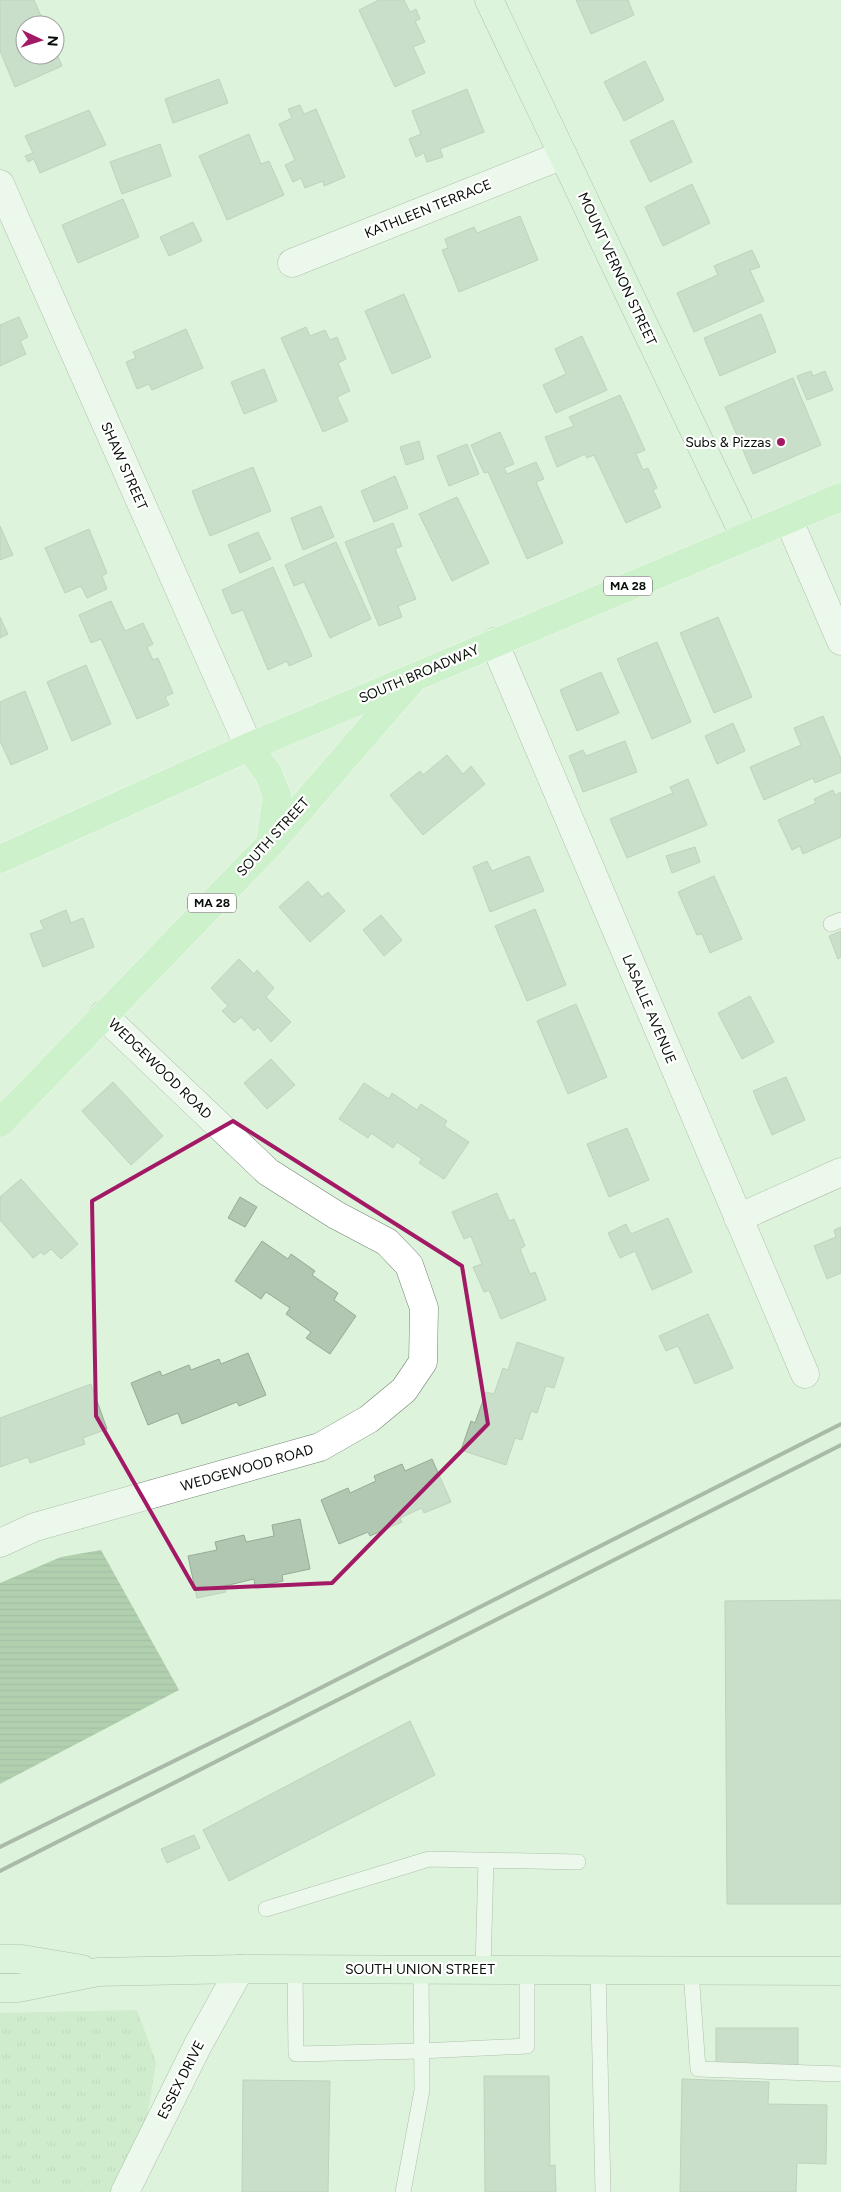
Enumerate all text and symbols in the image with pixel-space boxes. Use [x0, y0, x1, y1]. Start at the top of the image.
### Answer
north arrow [15, 15, 65, 65]
text: N [44, 35, 61, 47]
street label: KATHLEEN TERRACE [362, 176, 494, 242]
street label: MOUNT VERNON STREET [574, 190, 660, 348]
street label: SHAW STREET [97, 419, 151, 513]
place label: Subs & Pizzas [685, 434, 771, 451]
marker: Subs & Pizzas [775, 436, 787, 448]
road number: MA 28 [604, 576, 652, 596]
street label: SOUTH BROADWAY [356, 641, 482, 707]
street label: SOUTH STREET [233, 794, 313, 880]
road number: MA 28 [188, 894, 236, 912]
street label: LASALLE AVENUE [618, 952, 680, 1066]
street label: WEDGEWOOD ROAD [105, 1015, 215, 1123]
street label: WEDGEWOOD ROAD [179, 1441, 315, 1495]
street label: SOUTH UNION STREET [345, 1961, 495, 1978]
street label: ESSEX DRIVE [154, 2038, 208, 2122]

